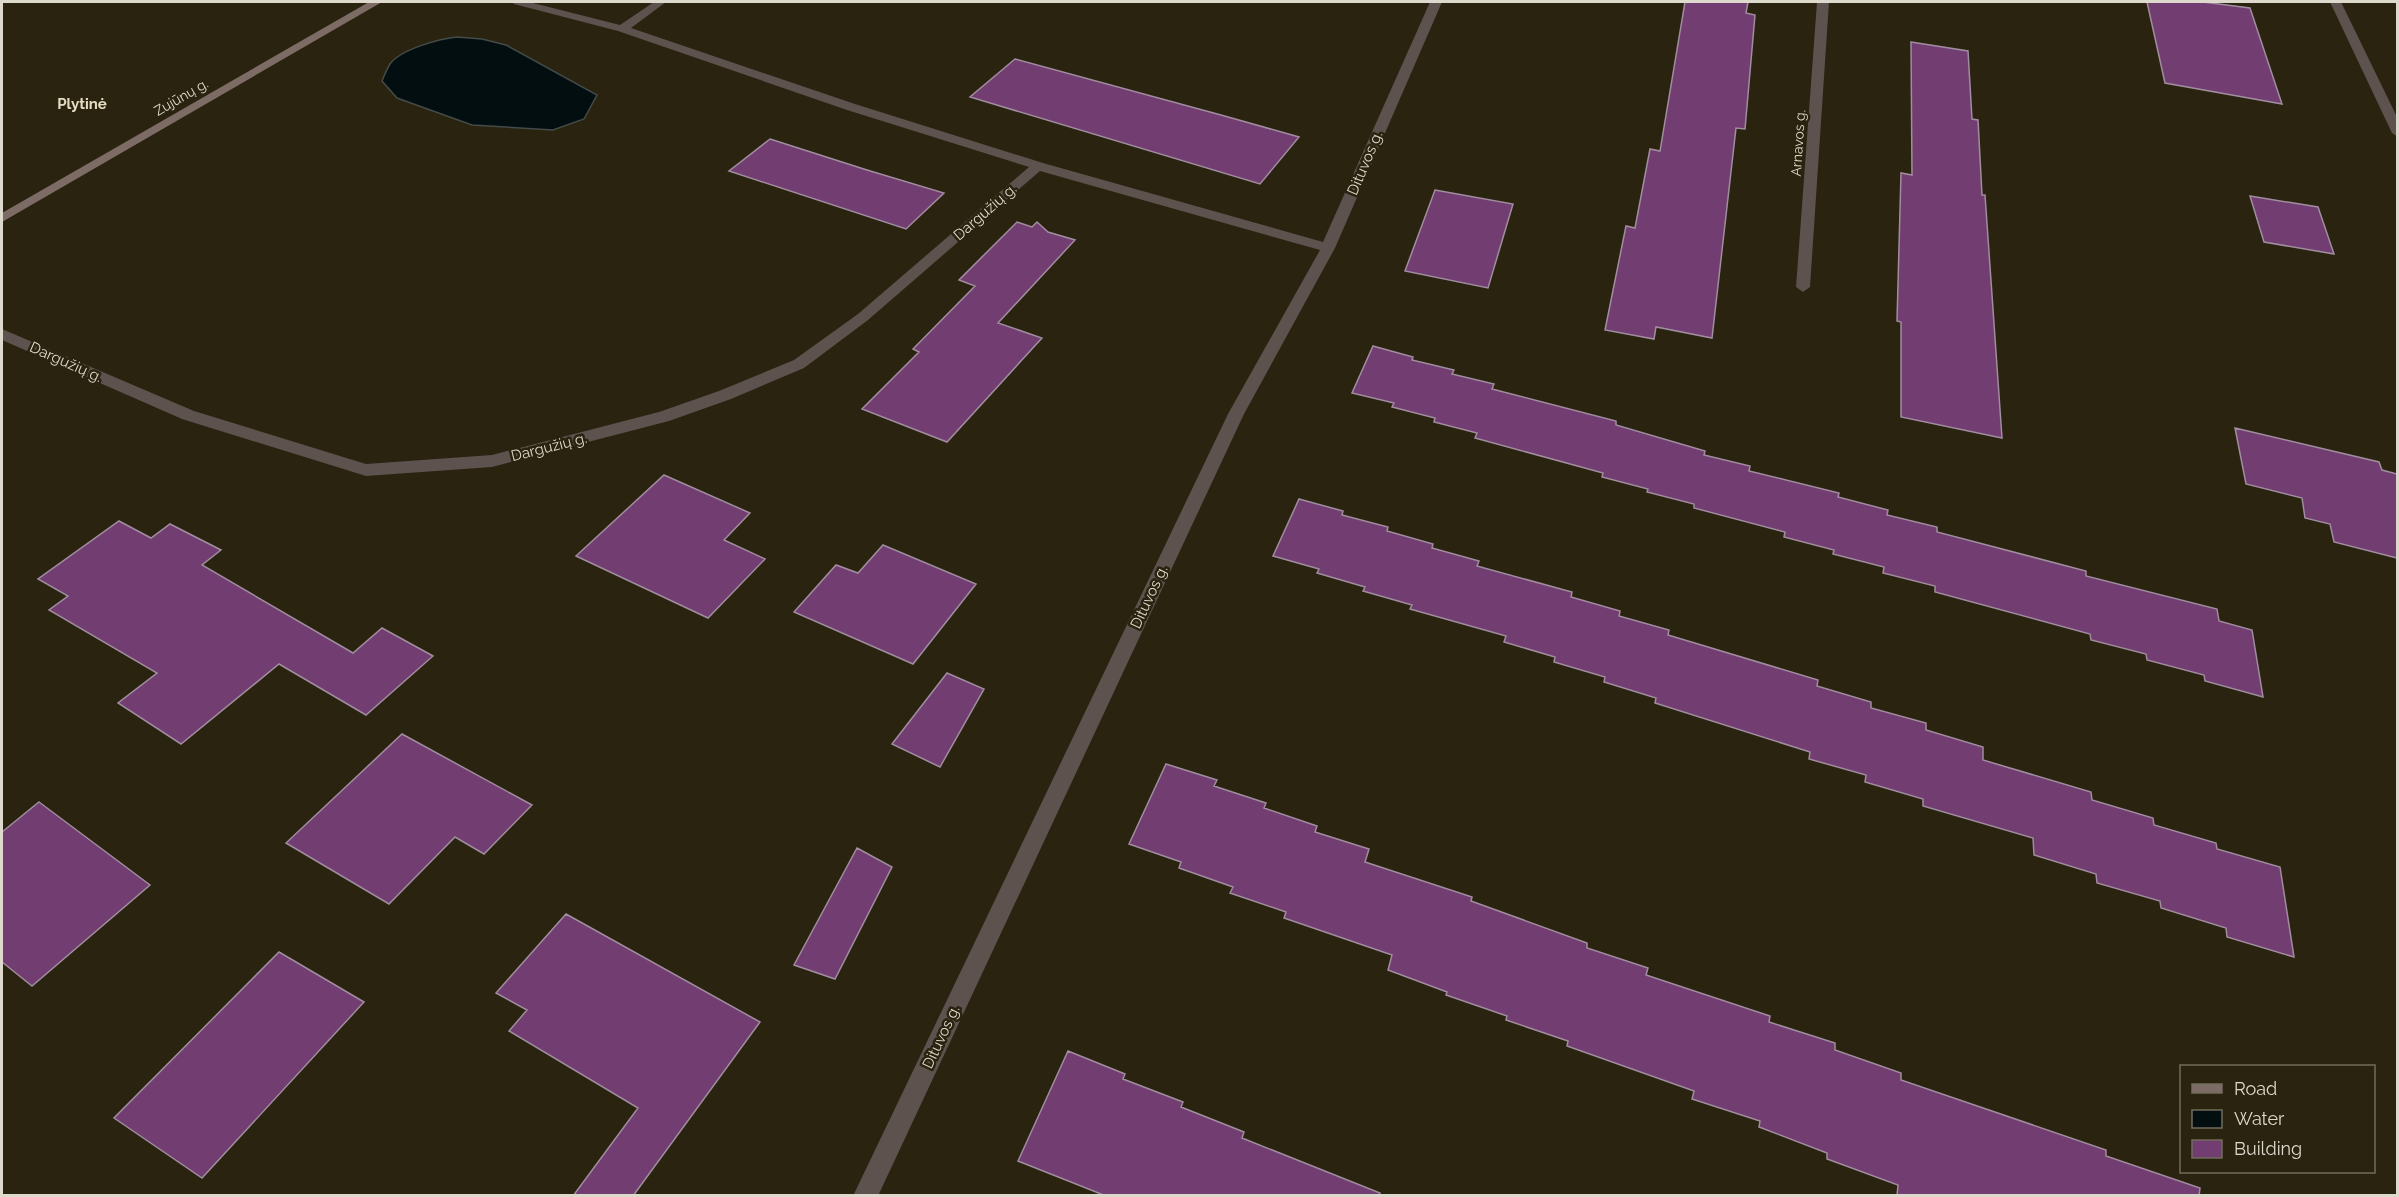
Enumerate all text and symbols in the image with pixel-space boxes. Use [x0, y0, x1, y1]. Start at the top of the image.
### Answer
street label: Zujūnų g. [151, 75, 211, 119]
district label: Plytinė [57, 95, 107, 113]
street label: Arnavos g. [1788, 109, 1808, 177]
street label: Dituvos g. [1343, 128, 1387, 198]
street label: Dargužių g. [950, 180, 1020, 244]
street label: Dargužių g. [27, 338, 105, 386]
street label: Dargužių g. [509, 429, 589, 465]
street label: Dituvos g. [1127, 562, 1171, 632]
street label: Dituvos g. [919, 1002, 963, 1072]
legend [2180, 1065, 2375, 1173]
text: Road [2234, 1078, 2277, 1099]
text: Water [2234, 1108, 2285, 1129]
text: Building [2234, 1138, 2302, 1159]

